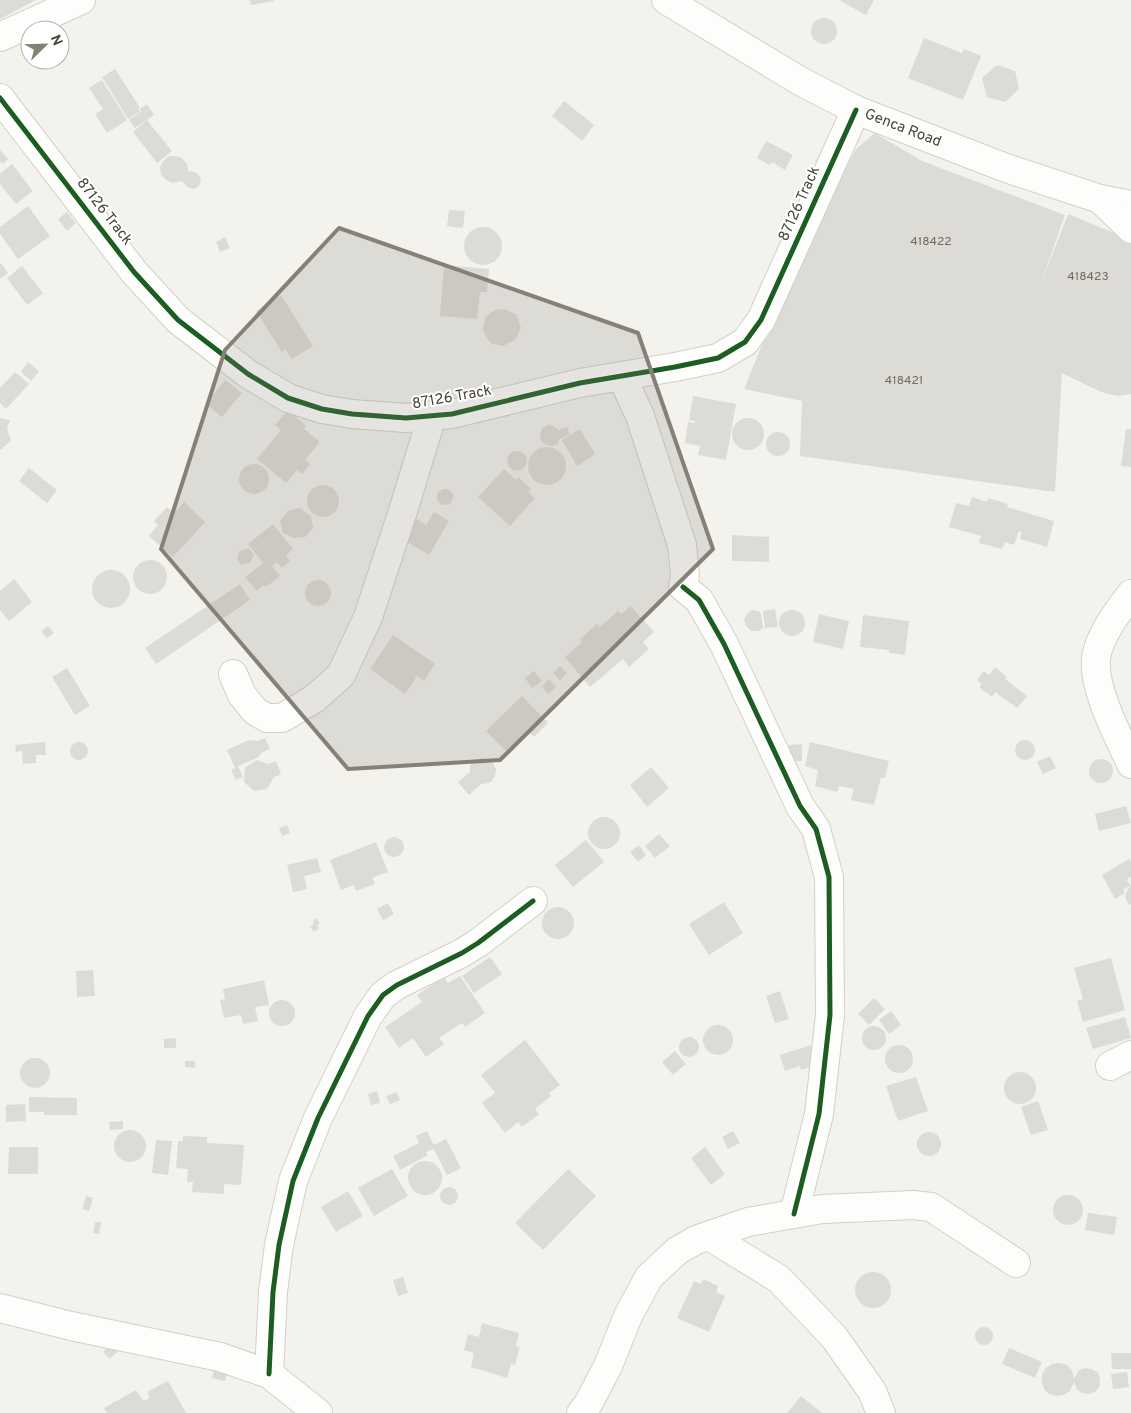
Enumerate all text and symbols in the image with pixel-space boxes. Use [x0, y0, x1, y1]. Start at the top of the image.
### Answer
north arrow [20, 20, 70, 70]
text: N [46, 33, 65, 48]
street label: Genca Road [862, 105, 944, 152]
street label: 87126 Track [775, 163, 825, 245]
street label: 87126 Track [72, 175, 136, 250]
house number: 418422 [910, 234, 952, 250]
house number: 418423 [1067, 269, 1109, 285]
house number: 418421 [885, 373, 923, 389]
street label: 87126 Track [411, 382, 493, 414]

